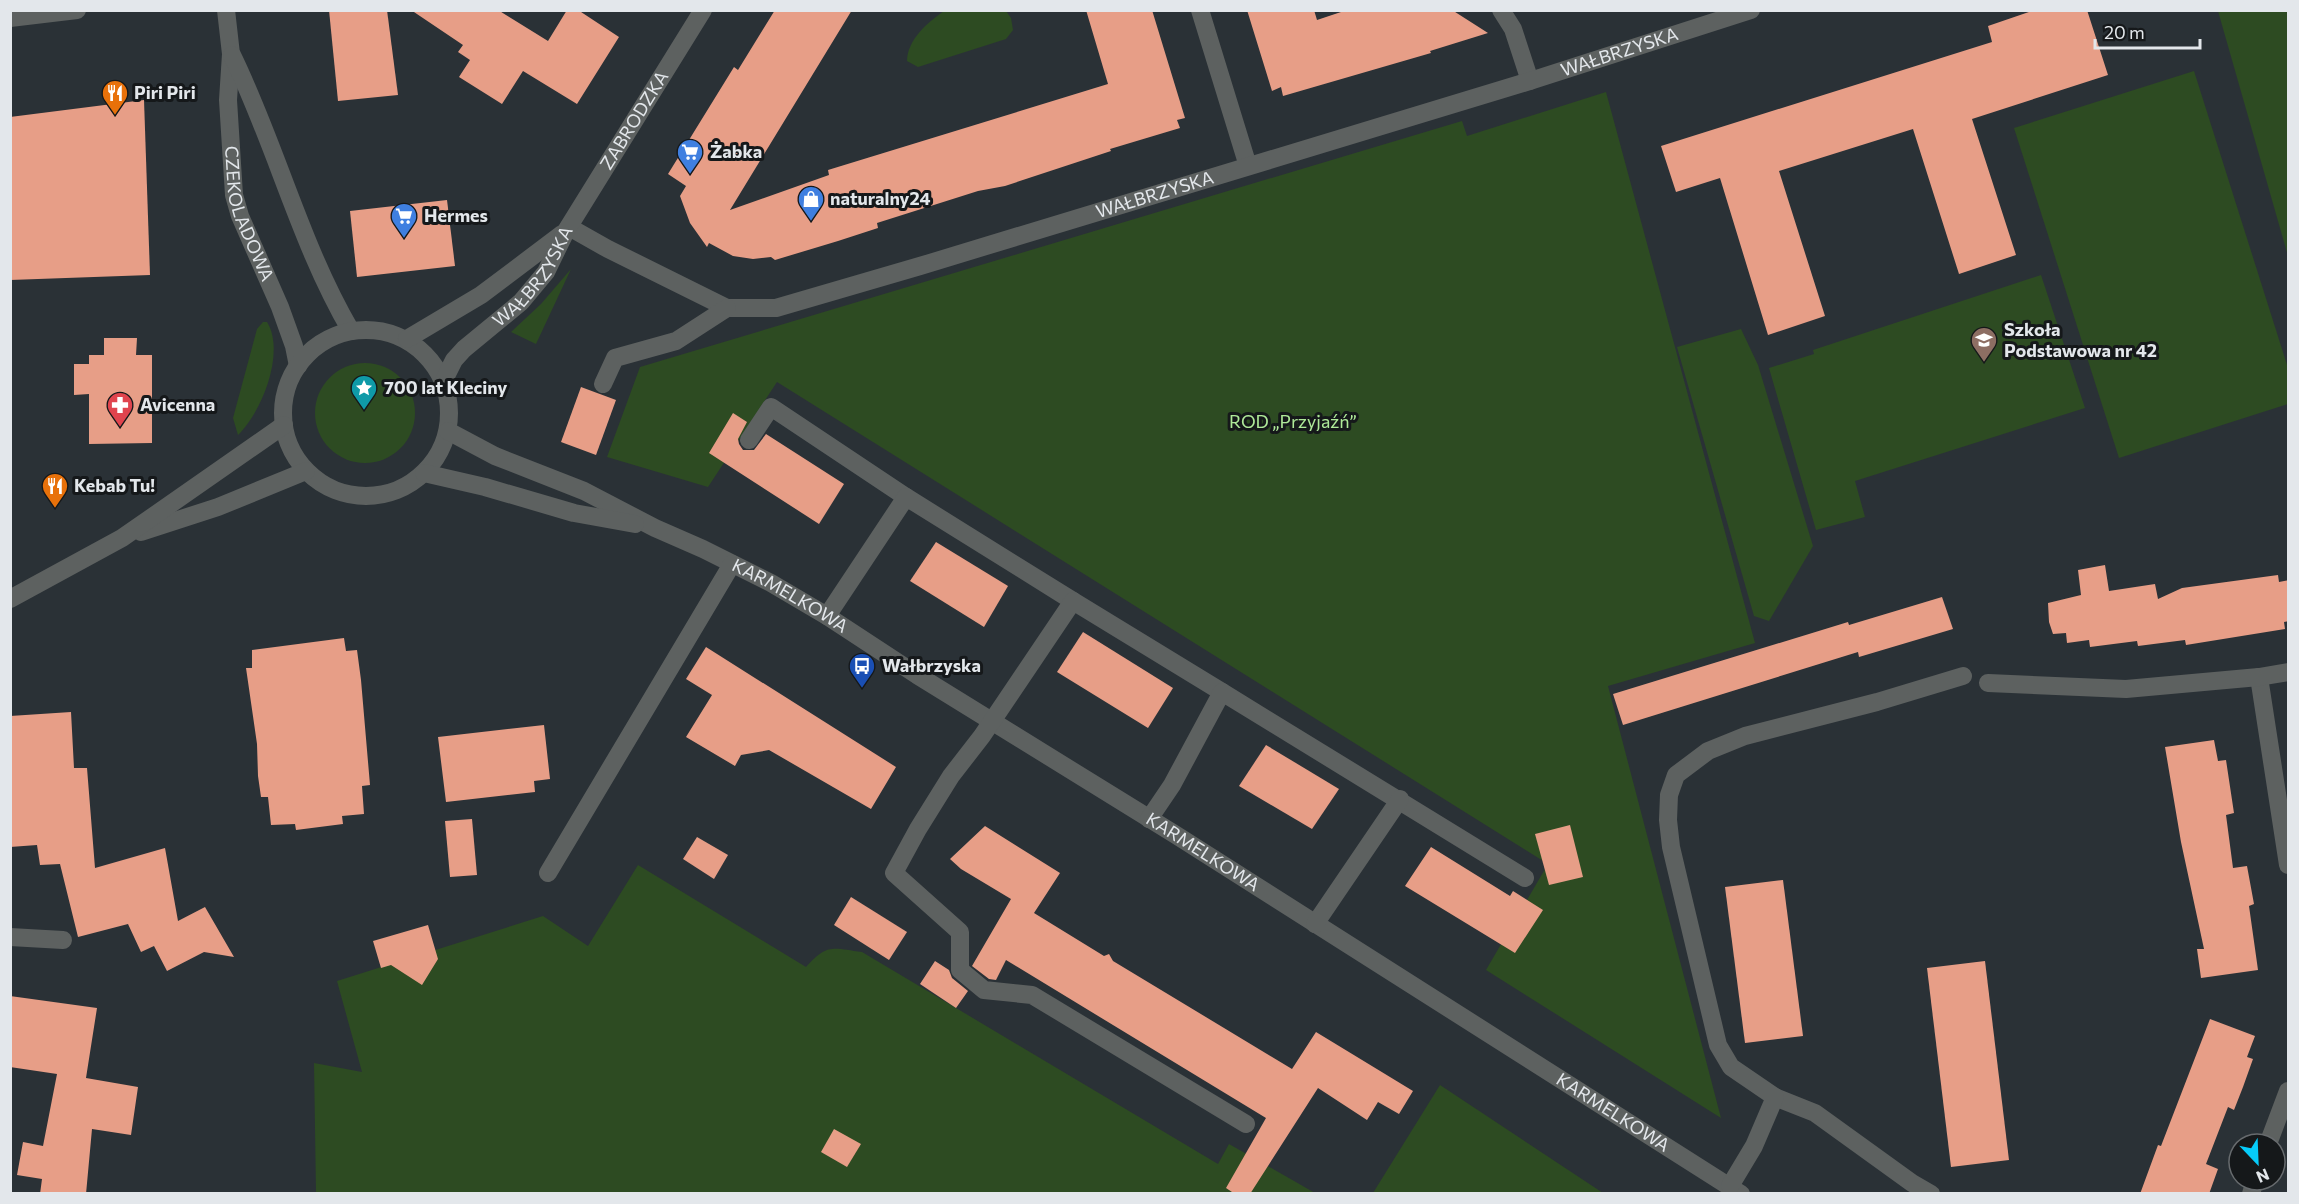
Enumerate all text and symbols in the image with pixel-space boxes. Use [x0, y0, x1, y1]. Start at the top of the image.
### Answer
scale bar [2095, 12, 2200, 50]
text: 20 m [2104, 21, 2145, 43]
street label: WAŁBRZYSKA [1558, 22, 1681, 80]
street label: ZABRODZKA [595, 67, 673, 173]
restaurant icon: Piri Piri [100, 78, 130, 116]
place label: Piri Piri [134, 81, 196, 103]
supermarket icon: Żabka [675, 137, 705, 175]
place label: Żabka [710, 140, 762, 162]
street label: CZEKOLADOWA [221, 145, 279, 284]
street label: WAŁBRZYSKA [1093, 166, 1216, 222]
shop icon: naturalny24 [796, 184, 826, 222]
place label: naturalny24 [830, 187, 931, 209]
supermarket icon: Hermes [389, 201, 419, 239]
place label: Hermes [424, 204, 488, 226]
street label: WAŁBRZYSKA [488, 222, 577, 331]
place label: Szkoła Podstawowa nr 42 [2004, 318, 2157, 361]
school or university icon: Szkoła Podstawowa nr 42 [1969, 325, 1999, 363]
place icon: 700 lat Kleciny [349, 373, 379, 411]
place label: 700 lat Kleciny [384, 376, 507, 398]
pharmacy icon: Avicenna [105, 390, 135, 428]
place label: Avicenna [140, 393, 215, 415]
park label: ROD „Przyjaźń” [1229, 410, 1357, 432]
restaurant icon: Kebab Tu! [40, 471, 70, 509]
place label: Kebab Tu! [74, 474, 155, 496]
street label: KARMELKOWA [729, 553, 853, 637]
bus stop icon: Wałbrzyska [847, 651, 877, 689]
place label: Wałbrzyska [882, 654, 981, 676]
street label: KARMELKOWA [1142, 807, 1264, 895]
street label: KARMELKOWA [1553, 1068, 1674, 1156]
north arrow [2227, 1132, 2287, 1192]
text: N [2254, 1165, 2272, 1187]

